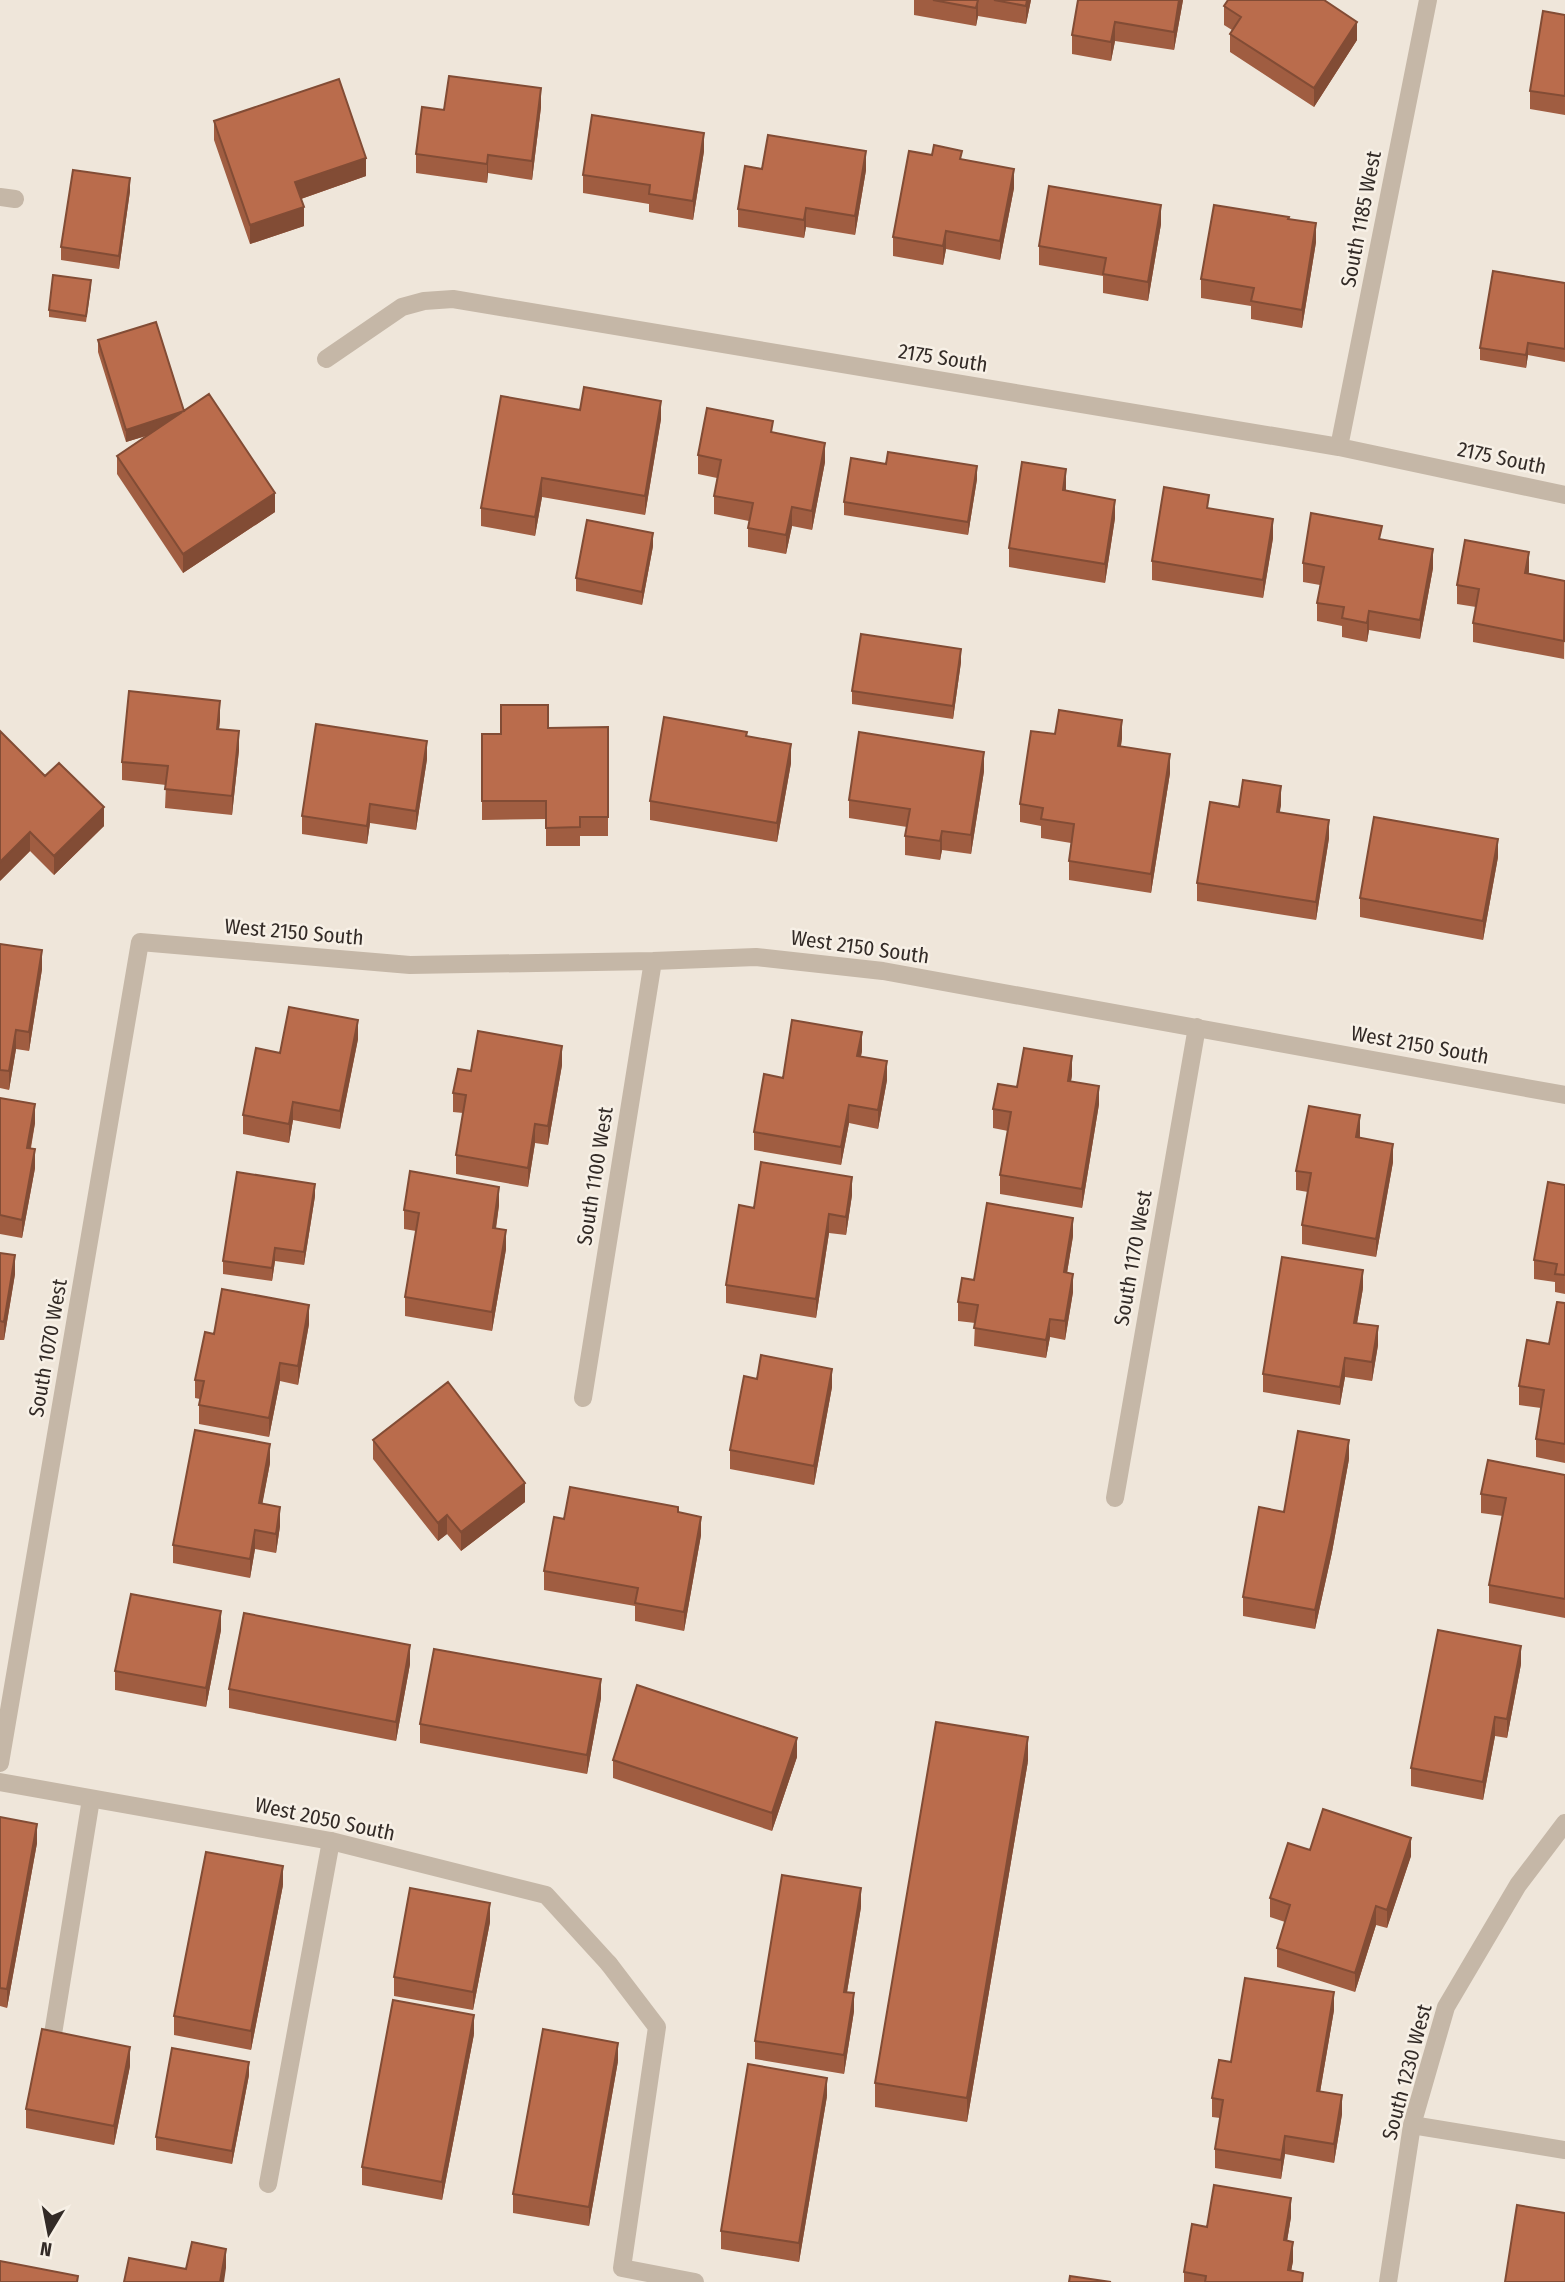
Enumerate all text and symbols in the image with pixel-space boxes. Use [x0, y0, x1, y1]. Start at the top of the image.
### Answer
street label: South 1185 West [1335, 149, 1387, 289]
street label: 2175 South [896, 338, 990, 378]
street label: 2175 South [1455, 436, 1549, 480]
street label: West 2150 South [223, 913, 365, 951]
street label: West 2150 South [789, 924, 931, 970]
street label: West 2150 South [1349, 1020, 1491, 1070]
street label: South 1100 West [571, 1105, 619, 1247]
street label: South 1170 West [1108, 1188, 1158, 1328]
street label: South 1070 West [23, 1277, 73, 1419]
street label: West 2050 South [252, 1791, 398, 1847]
street label: South 1230 West [1376, 2001, 1438, 2143]
north arrow [14, 2198, 84, 2268]
text: N [39, 2237, 54, 2262]

